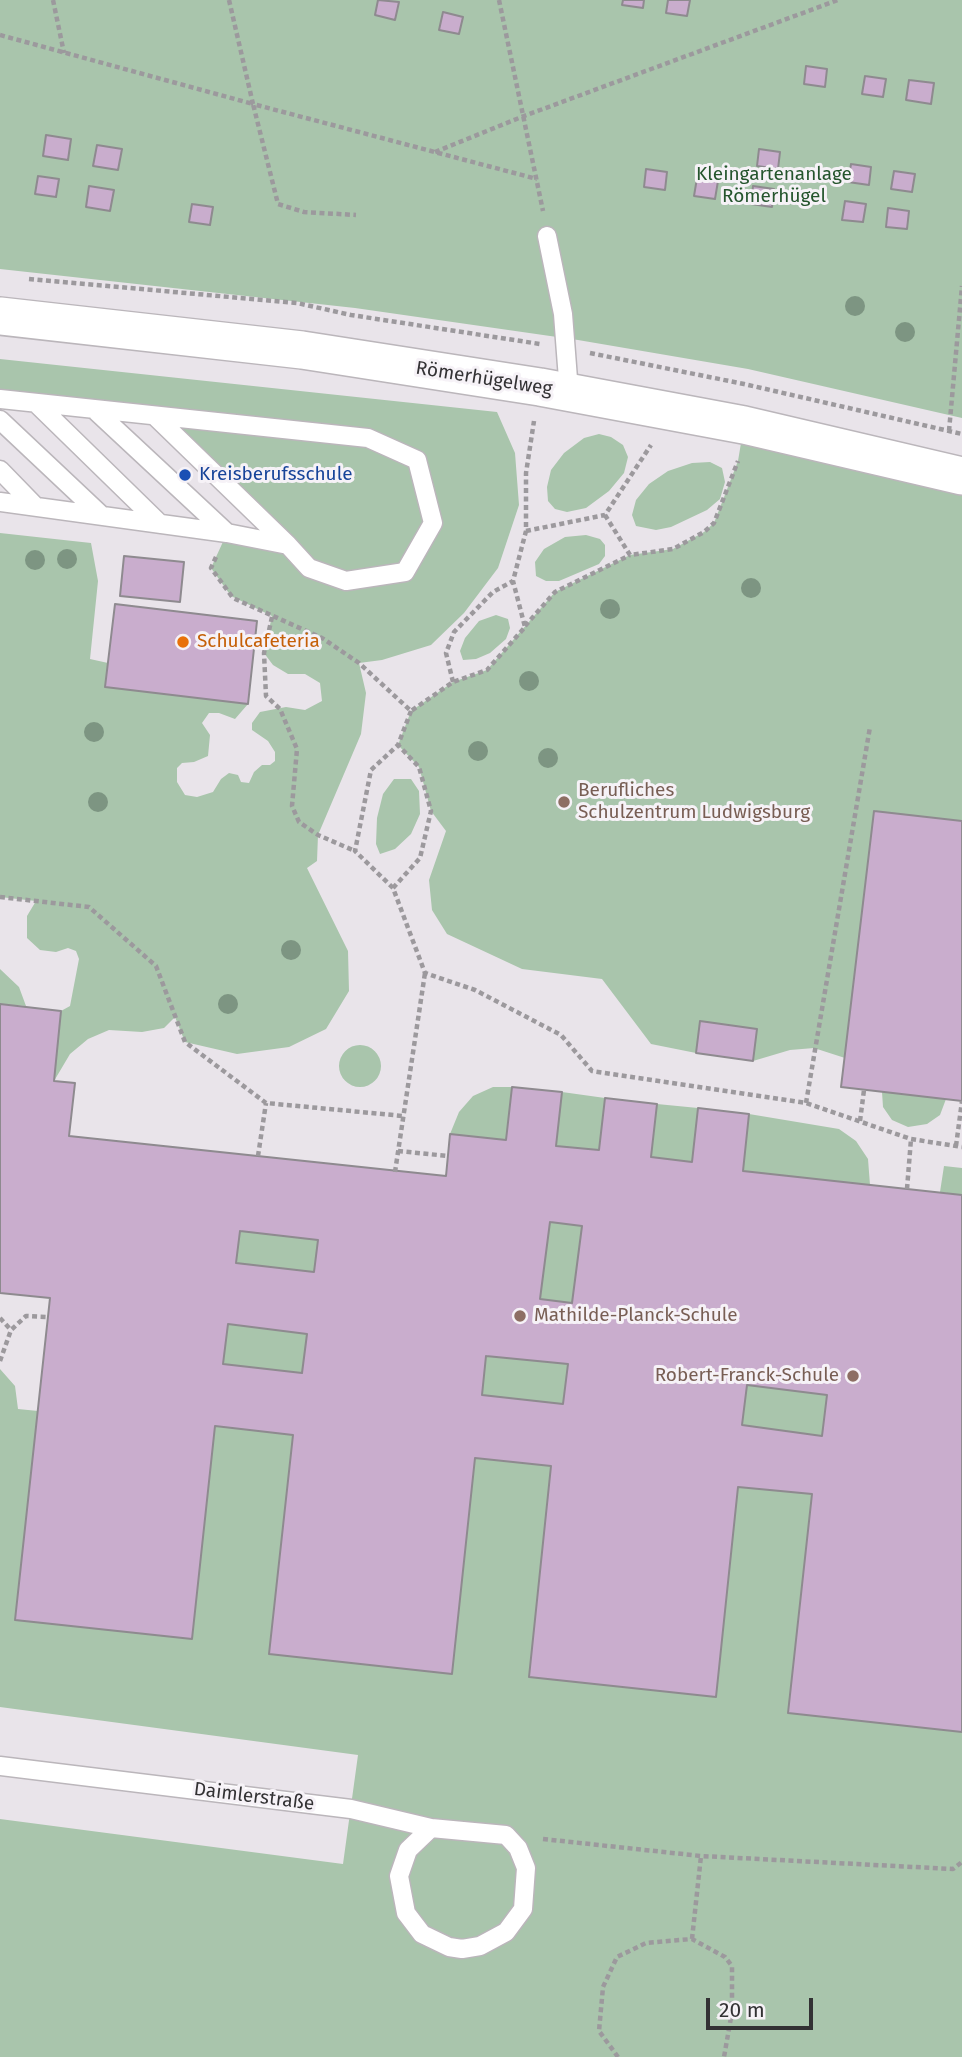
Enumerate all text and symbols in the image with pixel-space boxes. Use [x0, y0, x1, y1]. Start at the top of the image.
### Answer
park label: Kleingartenanlage Römerhügel [696, 164, 852, 208]
street label: Römerhügelweg [414, 357, 554, 401]
place label: Kreisberufsschule [199, 464, 353, 486]
marker: Kreisberufsschule [177, 467, 193, 483]
place label: Schulcafeteria [197, 631, 320, 653]
marker: Schulcafeteria [175, 634, 191, 650]
place label: Berufliches Schulzentrum Ludwigsburg [578, 780, 810, 824]
marker: Berufliches Schulzentrum Ludwigsburg [556, 794, 572, 810]
place label: Mathilde-Planck-Schule [534, 1305, 738, 1327]
marker: Mathilde-Planck-Schule [512, 1308, 528, 1324]
place label: Robert-Franck-Schule [655, 1365, 839, 1387]
marker: Robert-Franck-Schule [845, 1368, 861, 1384]
street label: Daimlerstraße [192, 1778, 316, 1816]
scale bar [710, 1983, 817, 2027]
text: 20 m [719, 1997, 765, 2023]

